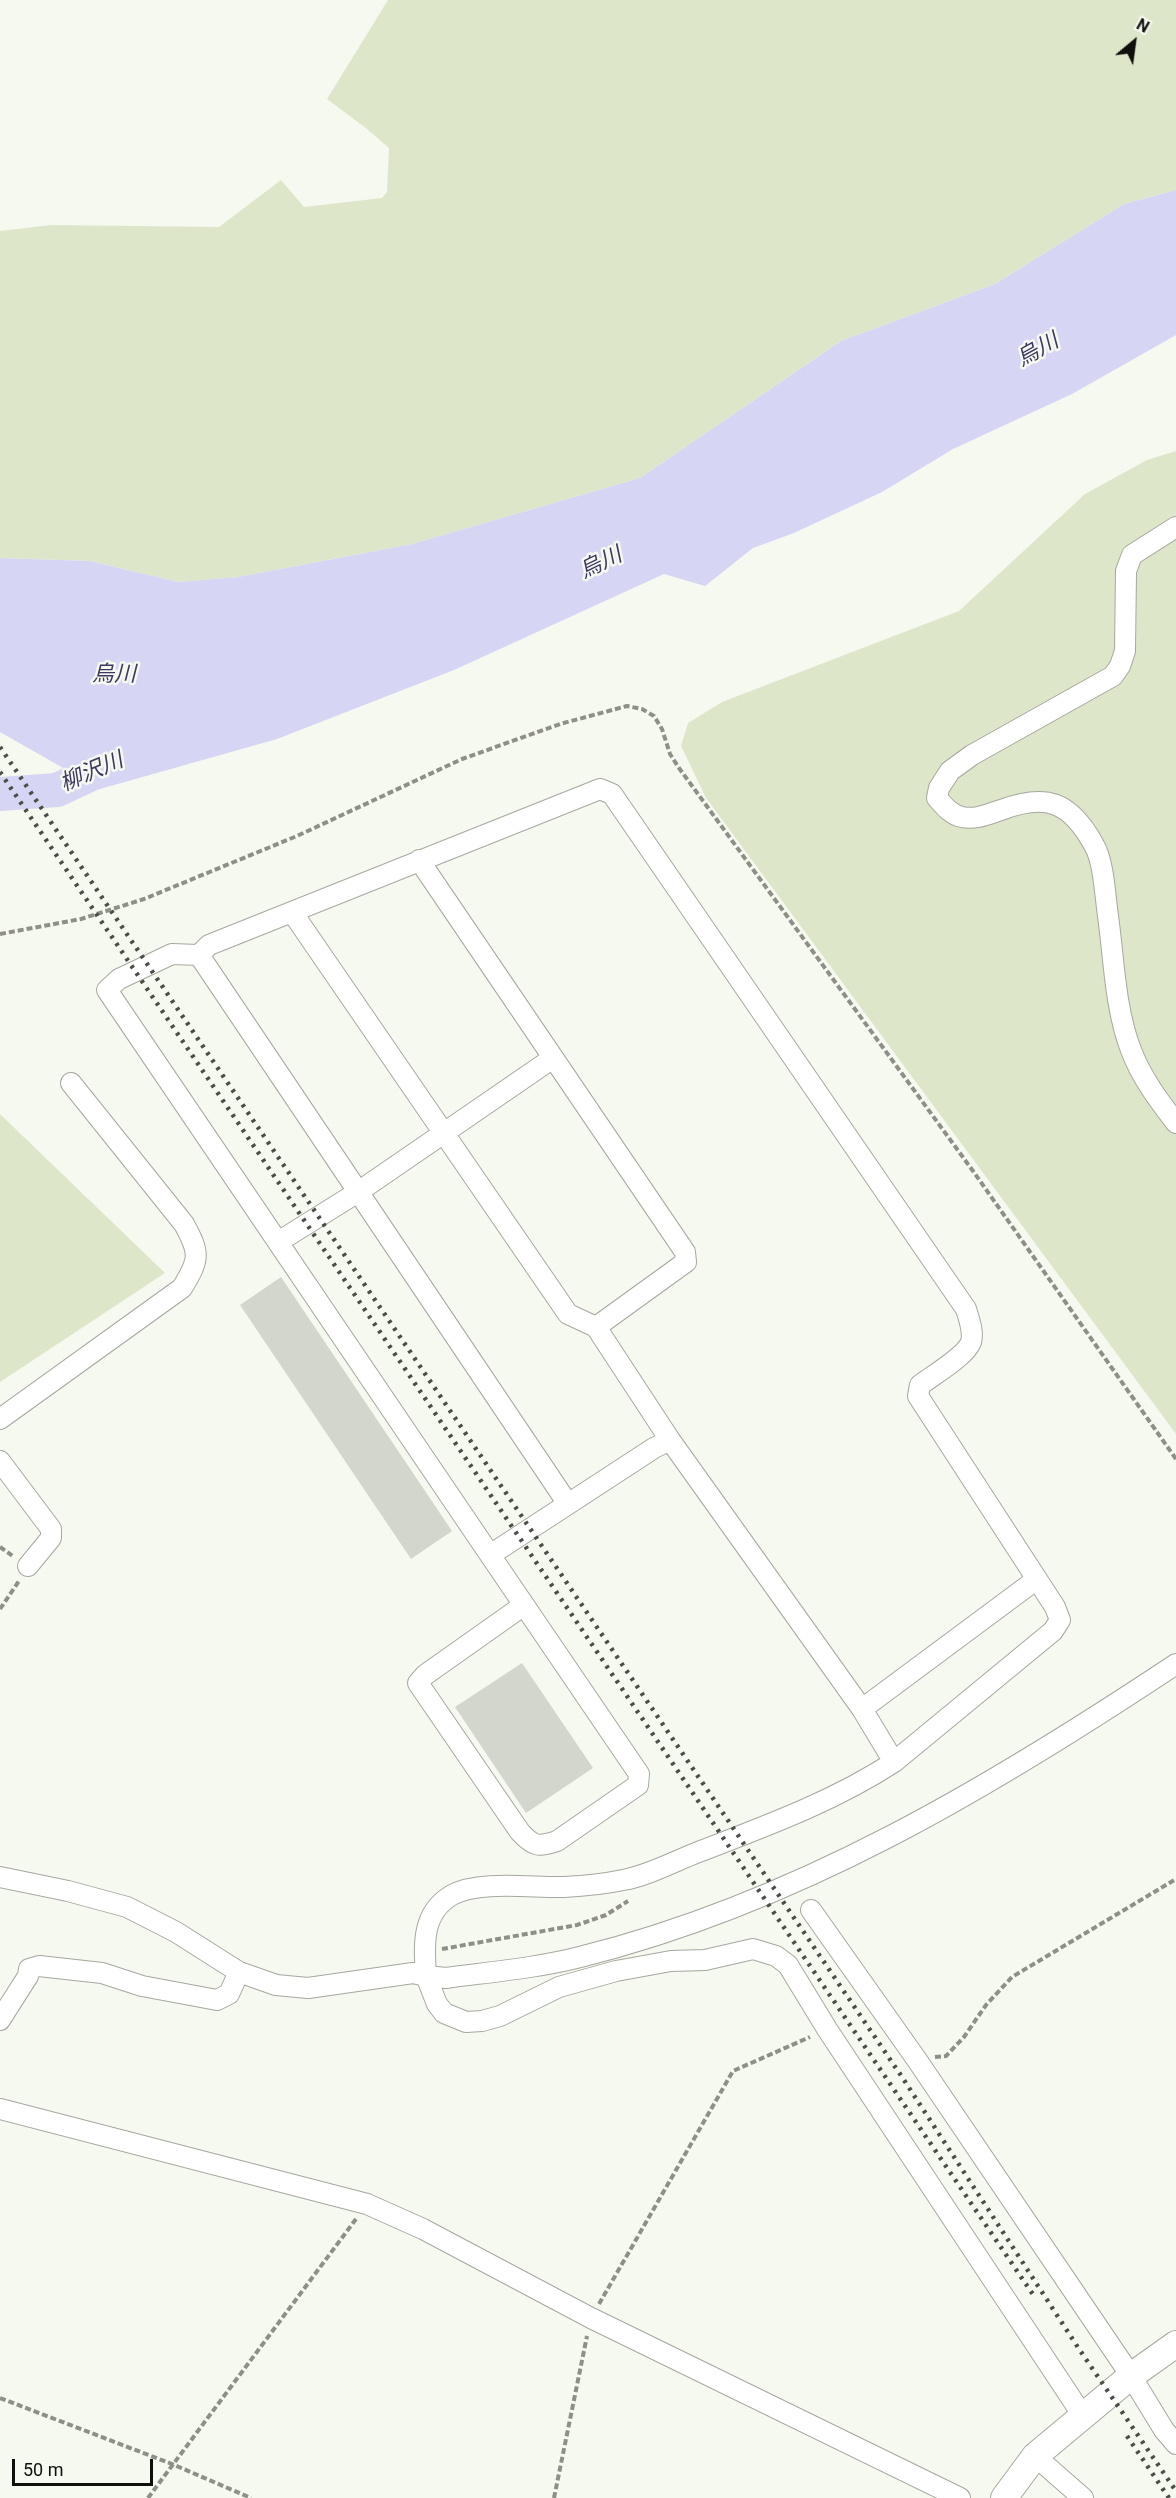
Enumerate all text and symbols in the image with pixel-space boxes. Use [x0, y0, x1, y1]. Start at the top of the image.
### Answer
north arrow [1104, 12, 1164, 72]
text: N [1133, 15, 1153, 37]
water label: 烏川 [1012, 329, 1064, 373]
water label: 烏川 [575, 542, 627, 586]
water label: 烏川 [92, 662, 136, 688]
water label: 柳沢川 [56, 748, 128, 798]
scale bar [15, 2447, 156, 2485]
text: 50 m [23, 2459, 63, 2480]

